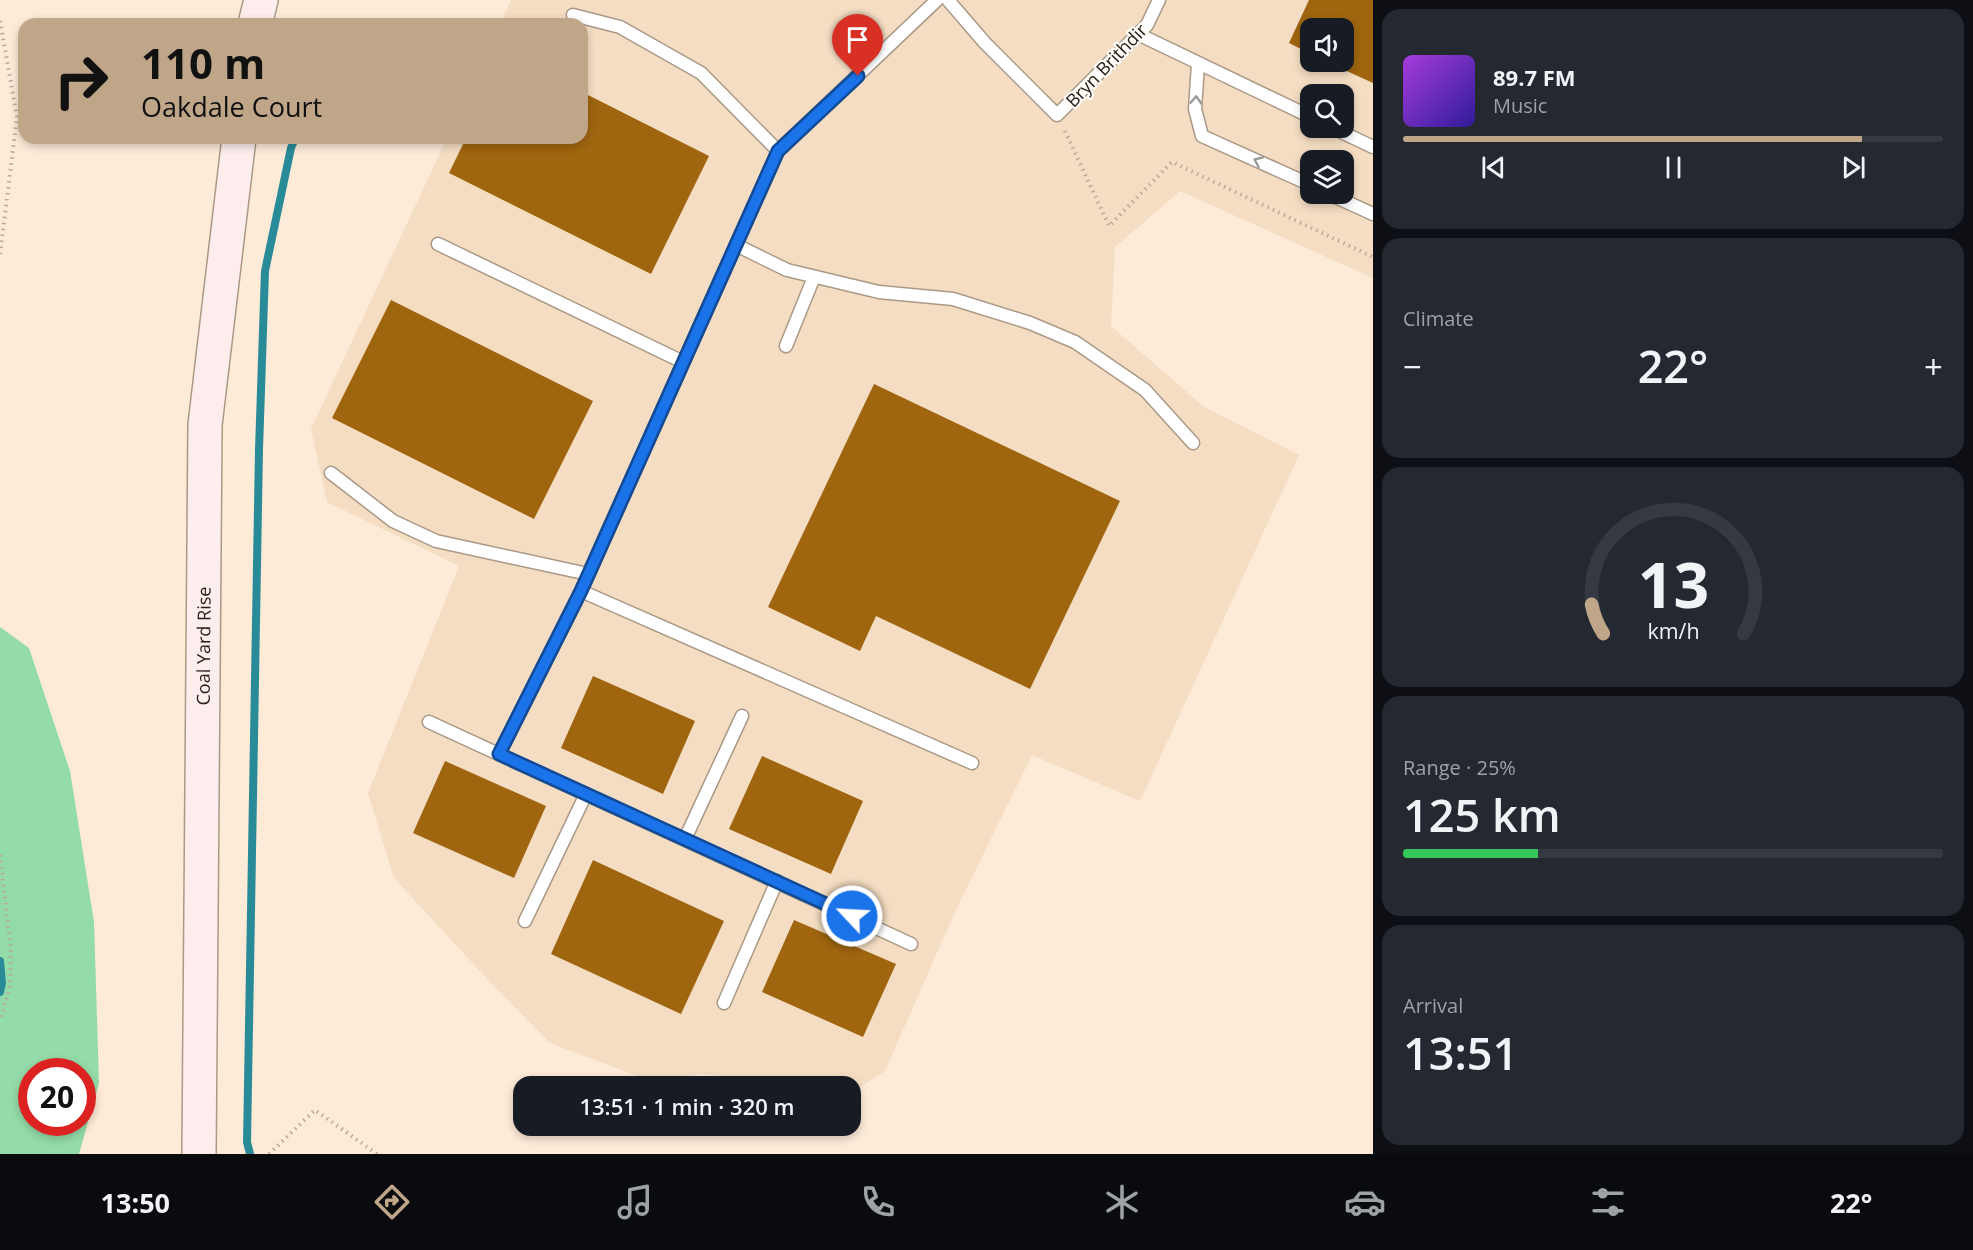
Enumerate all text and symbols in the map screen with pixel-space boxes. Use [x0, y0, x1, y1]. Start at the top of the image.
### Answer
pin [832, 14, 883, 76]
street label: Bryn Brithdir [1060, 18, 1152, 112]
map controls [1300, 18, 1354, 204]
button: sound [1300, 18, 1354, 72]
icon: arrive [841, 23, 874, 56]
text: 110 m [141, 34, 265, 91]
icon: right [42, 42, 120, 120]
text: 89.7 FM [1493, 62, 1576, 92]
button: search [1300, 84, 1354, 138]
text: Oakdale Court [141, 88, 322, 125]
text: Music [1493, 92, 1547, 119]
one-way arrow [1189, 96, 1202, 105]
button: layers [1300, 150, 1354, 204]
icon: previous [1477, 151, 1510, 184]
icon: pause [1657, 151, 1690, 184]
icon: next [1837, 151, 1870, 184]
one-way arrow [1253, 157, 1264, 169]
text: Climate [1403, 305, 1474, 332]
text: 22° [1638, 335, 1708, 396]
text: − [1403, 344, 1422, 389]
text: + [1924, 344, 1943, 389]
text: 13 [1637, 541, 1709, 626]
street label: Coal Yard Rise [191, 586, 216, 706]
text: km/h [1647, 616, 1699, 645]
text: Range · 25% [1403, 754, 1516, 781]
text: 125 km [1403, 784, 1561, 845]
position arrow [820, 884, 884, 948]
text: Arrival [1403, 992, 1463, 1019]
text: 13:51 [1403, 1022, 1518, 1083]
speed limit sign: 20 [18, 1058, 96, 1136]
text: 13:51 · 1 min · 320 m [579, 1091, 795, 1121]
icon: directions [371, 1181, 413, 1223]
icon: music [614, 1181, 656, 1223]
icon: phone [857, 1181, 899, 1223]
icon: climate [1101, 1181, 1143, 1223]
icon: car [1344, 1181, 1386, 1223]
icon: filters [1587, 1181, 1629, 1223]
text: 13:50 [101, 1184, 170, 1221]
text: 22° [1830, 1184, 1872, 1221]

